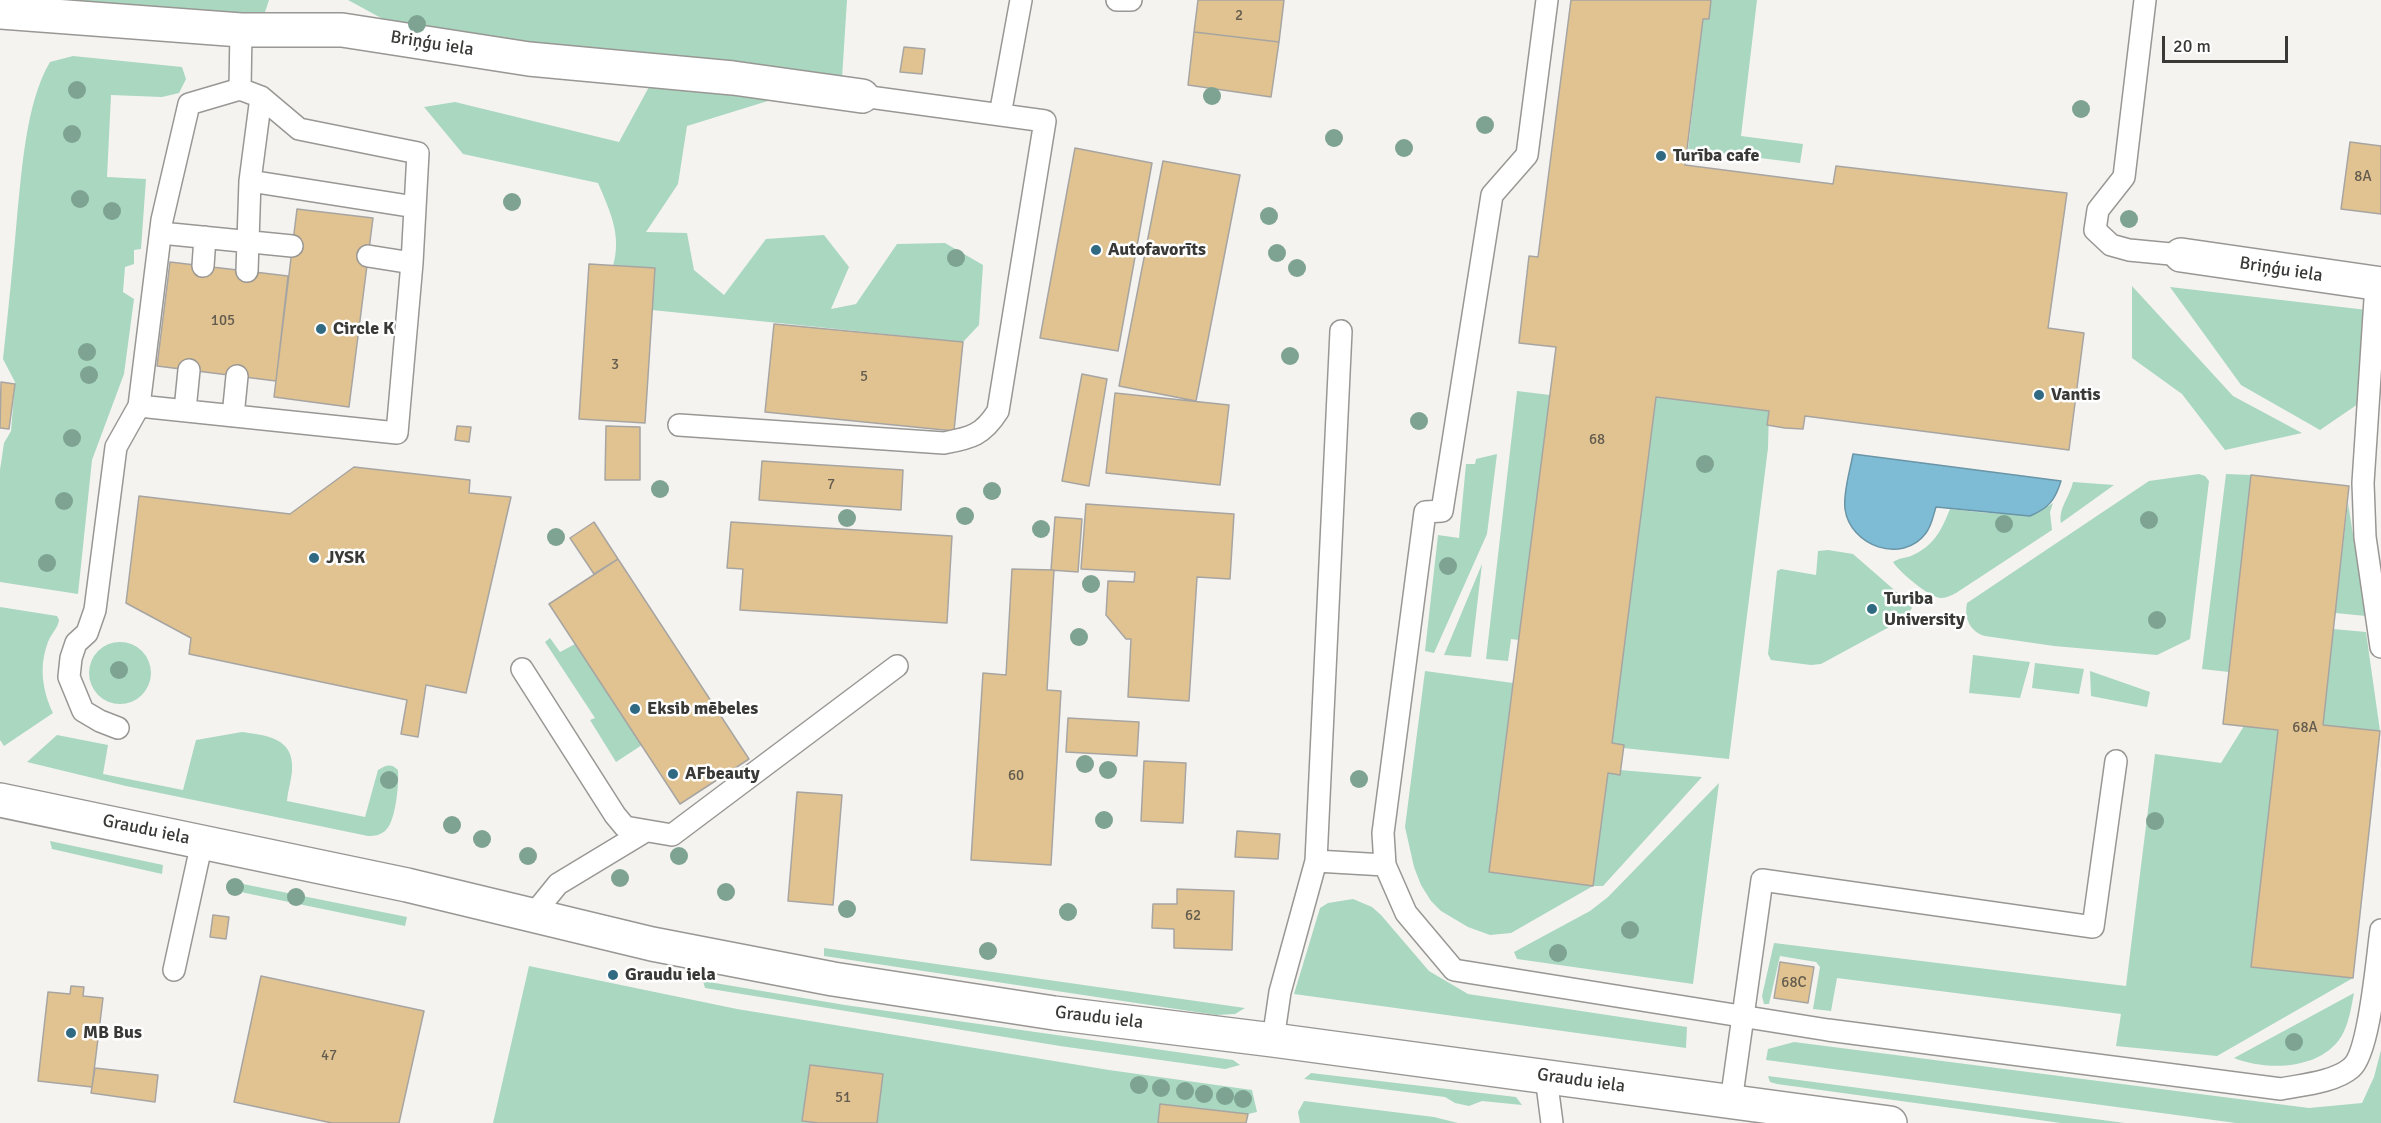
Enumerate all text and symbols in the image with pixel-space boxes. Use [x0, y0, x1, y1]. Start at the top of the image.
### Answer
house number: 2 [1235, 7, 1243, 25]
scale bar [2165, 24, 2291, 62]
street label: Briņģu iela [389, 27, 475, 61]
text: 20 m [2173, 35, 2211, 57]
place label: Turība cafe [1673, 145, 1759, 167]
marker: Turība cafe [1654, 149, 1668, 163]
house number: 8A [2354, 168, 2372, 186]
place label: Autofavorīts [1108, 239, 1206, 261]
marker: Autofavorīts [1089, 243, 1103, 257]
street label: Briņģu iela [2238, 253, 2324, 287]
house number: 105 [211, 312, 235, 330]
place label: Circle K [333, 318, 394, 340]
marker: Circle K [314, 322, 328, 336]
house number: 3 [611, 356, 619, 374]
house number: 5 [860, 368, 868, 386]
place label: Vantis [2051, 384, 2100, 406]
marker: Vantis [2032, 388, 2046, 402]
house number: 68 [1589, 431, 1605, 449]
house number: 7 [827, 476, 835, 494]
place label: JYSK [326, 547, 365, 569]
marker: JYSK [307, 551, 321, 565]
place label: Turiba University [1884, 588, 1965, 630]
marker: Turiba University [1865, 602, 1879, 616]
place label: Eksib mēbeles [647, 698, 758, 720]
marker: Eksib mēbeles [628, 702, 642, 716]
house number: 68A [2292, 719, 2318, 737]
place label: AFbeauty [685, 763, 760, 785]
marker: AFbeauty [666, 767, 680, 781]
house number: 60 [1008, 767, 1024, 785]
street label: Graudu iela [100, 810, 192, 850]
house number: 62 [1185, 907, 1201, 925]
place label: Graudu iela [625, 964, 716, 986]
marker: Graudu iela [606, 968, 620, 982]
house number: 68C [1781, 974, 1807, 992]
street label: Graudu iela [1054, 1002, 1144, 1034]
place label: MB Bus [83, 1022, 142, 1044]
marker: MB Bus [64, 1026, 78, 1040]
house number: 47 [321, 1047, 337, 1065]
street label: Graudu iela [1536, 1064, 1626, 1098]
house number: 51 [835, 1089, 851, 1107]

